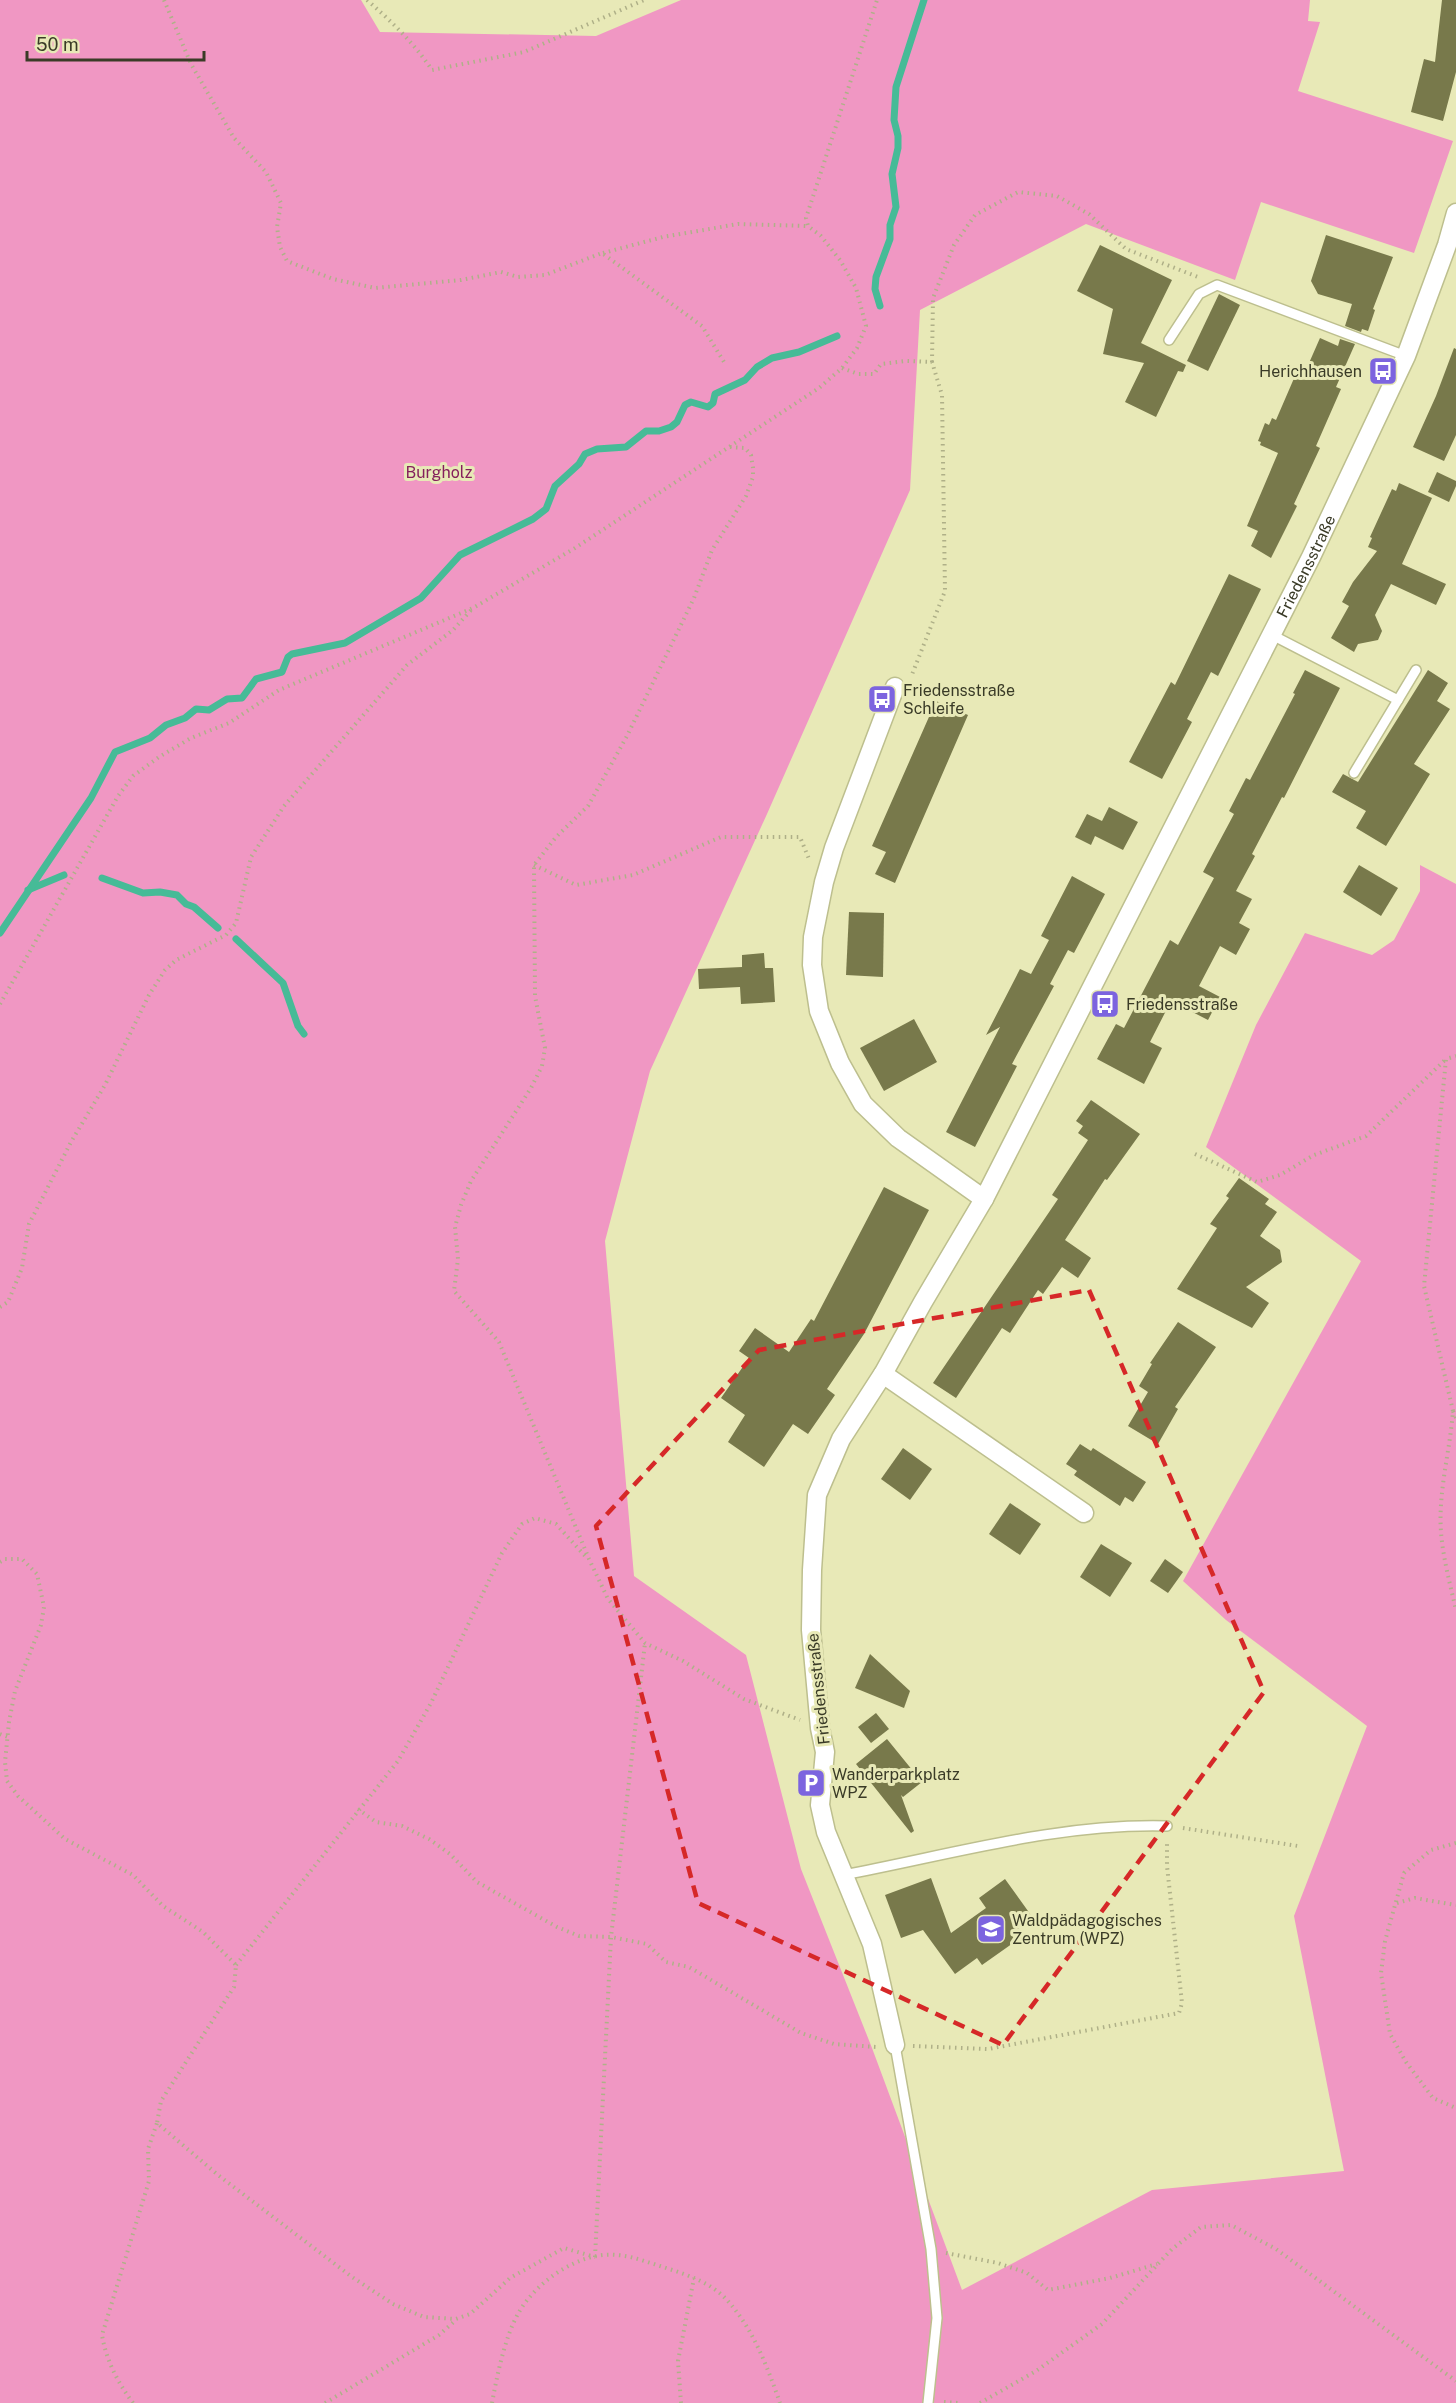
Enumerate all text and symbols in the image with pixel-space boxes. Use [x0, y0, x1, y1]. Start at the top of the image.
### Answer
scale bar [27, 24, 204, 62]
text: 50 m [36, 34, 79, 55]
bus stop icon: Herichhausen [1367, 355, 1399, 387]
place label: Herichhausen [1259, 362, 1362, 381]
park label: Burgholz [406, 463, 473, 482]
street label: Friedensstraße [1273, 512, 1340, 621]
place label: Friedensstraße Schleife [903, 681, 1015, 718]
bus stop icon: Friedensstraße Schleife [866, 683, 898, 715]
bus stop icon: Friedensstraße [1089, 988, 1121, 1020]
place label: Friedensstraße [1126, 995, 1238, 1014]
street label: Friedensstraße [803, 1632, 834, 1746]
place label: Wanderparkplatz WPZ [832, 1765, 960, 1802]
parking icon: Wanderparkplatz WPZ [795, 1767, 827, 1799]
place label: Waldpädagogisches Zentrum (WPZ) [1012, 1911, 1162, 1948]
school or university icon: Waldpädagogisches Zentrum (WPZ) [975, 1913, 1007, 1945]

